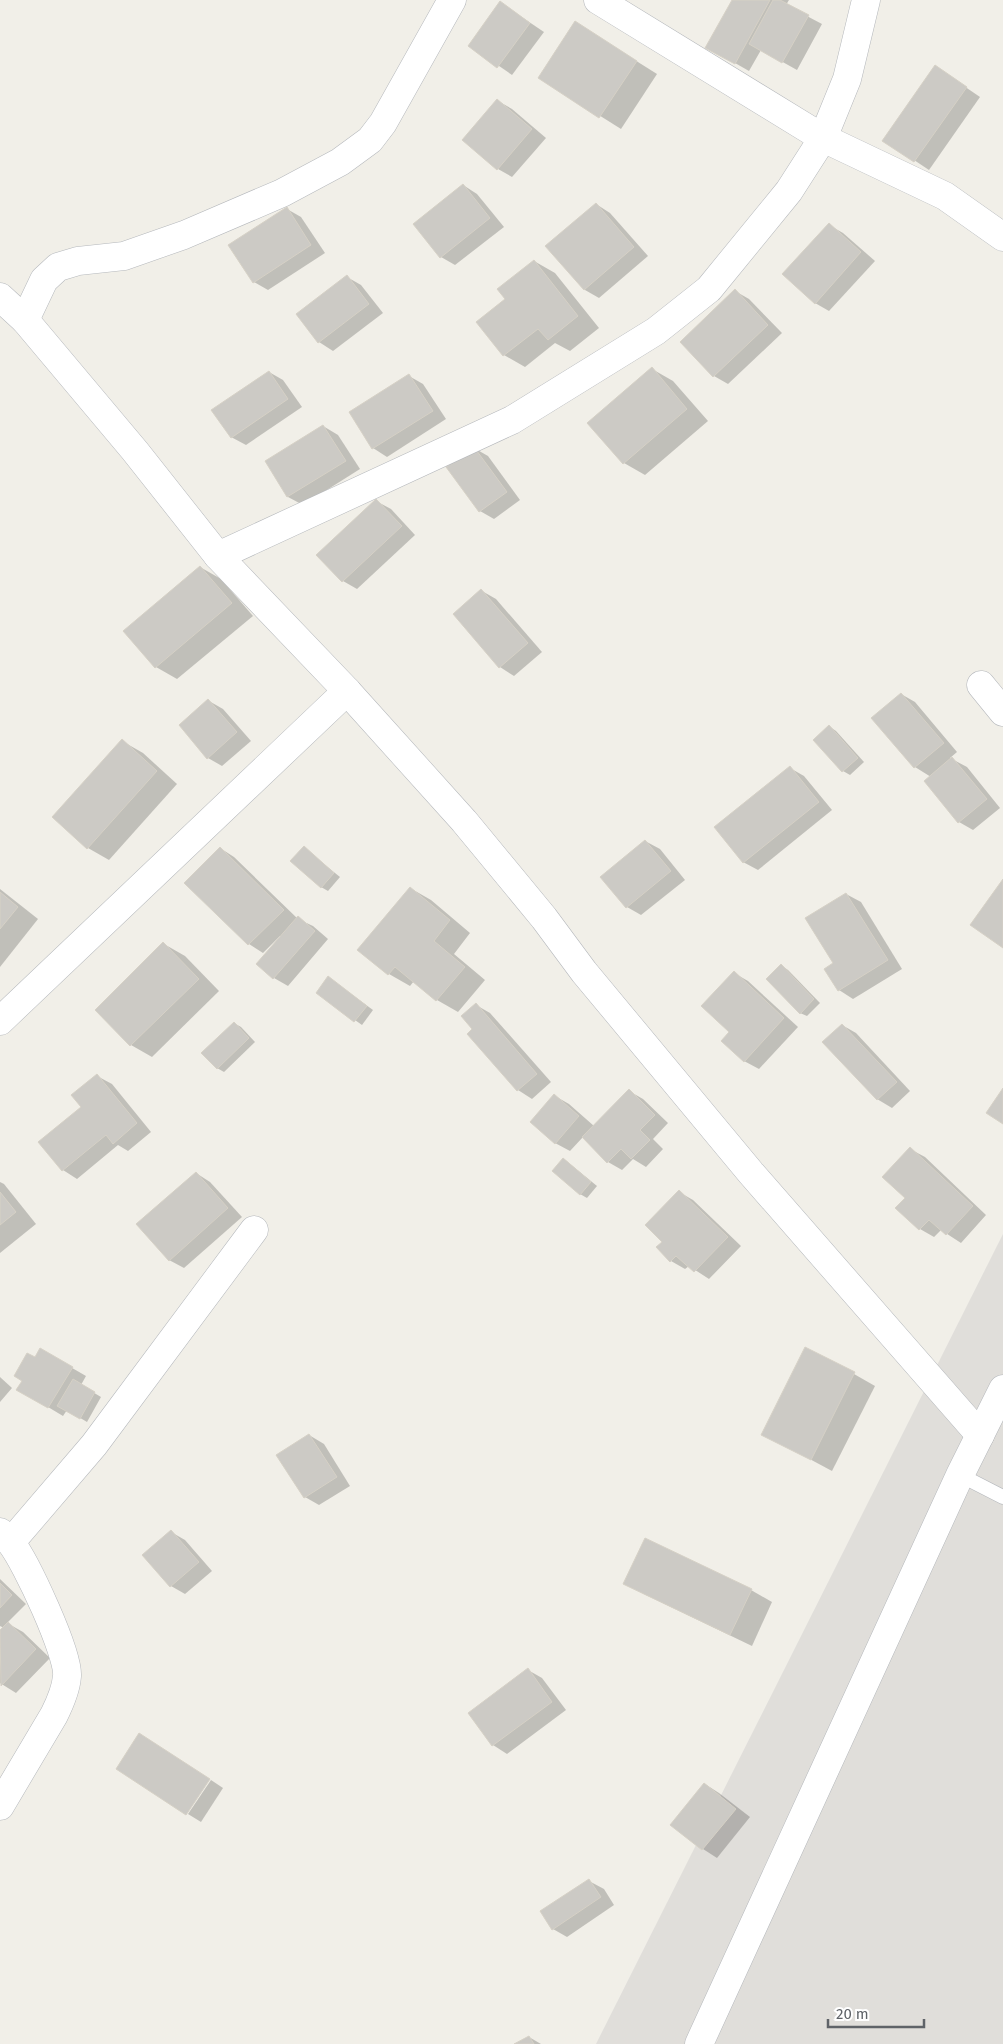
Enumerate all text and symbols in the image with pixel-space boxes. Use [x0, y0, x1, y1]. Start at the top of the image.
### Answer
scale bar [828, 1996, 924, 2028]
text: 20 m [836, 2005, 869, 2023]

